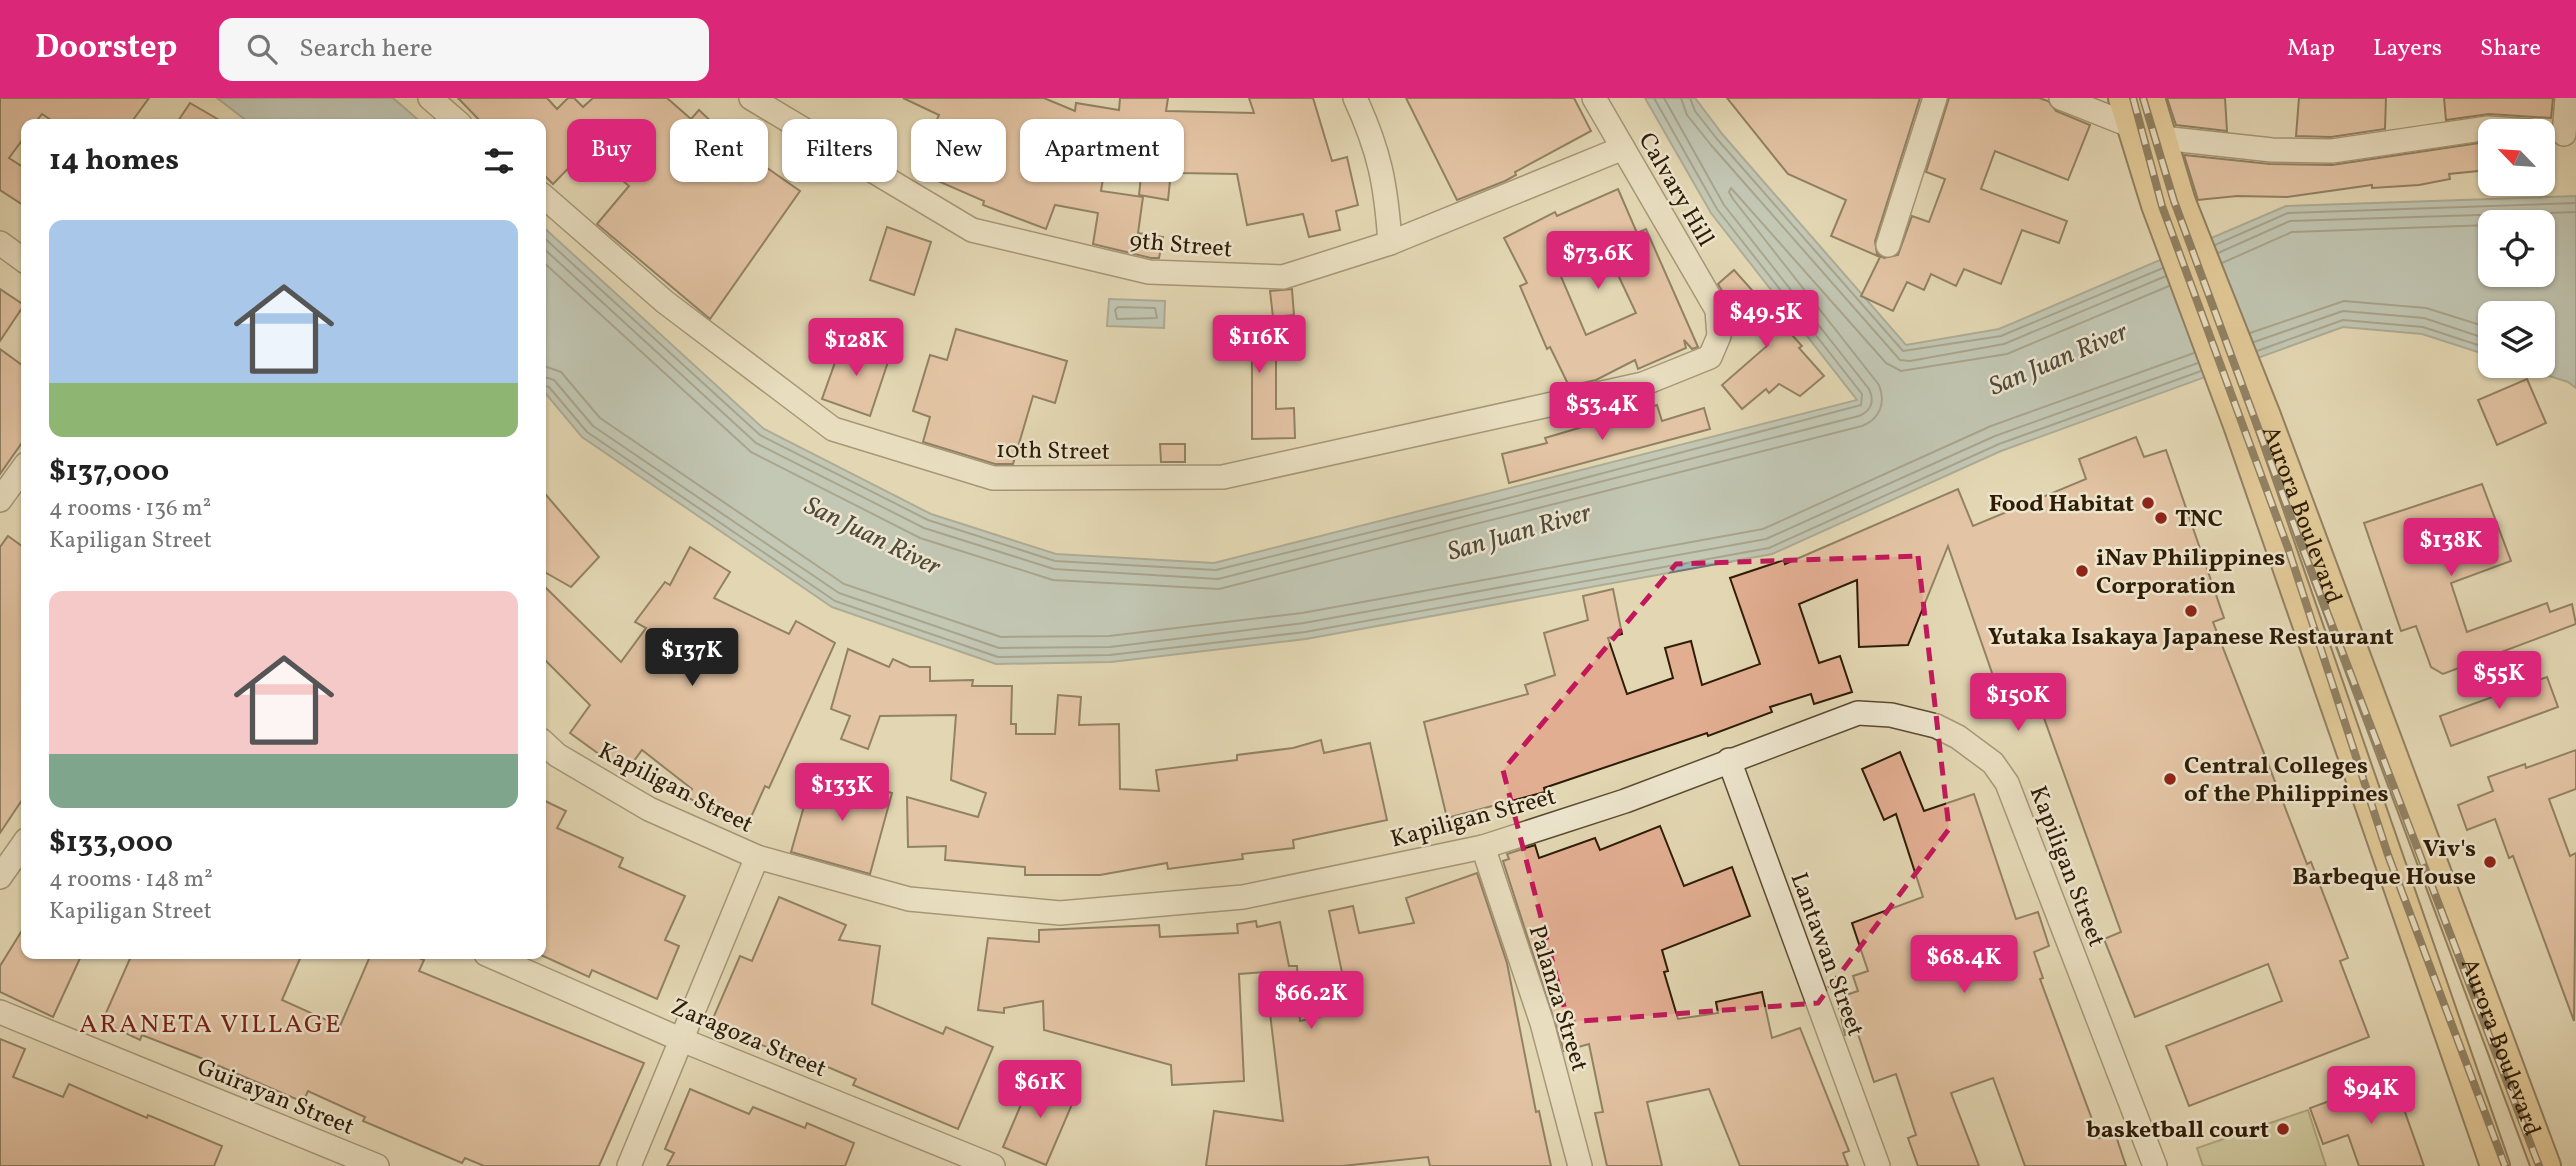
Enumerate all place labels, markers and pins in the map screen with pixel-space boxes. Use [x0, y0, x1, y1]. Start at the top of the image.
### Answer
pin: $73.6K [1541, 232, 1655, 291]
pin: $49.5K [1709, 290, 1823, 350]
pin: $116K [1210, 316, 1308, 375]
pin: $128K [807, 318, 905, 378]
pin: $53.4K [1545, 382, 1659, 442]
place label: Food Habitat [1989, 488, 2134, 522]
marker: Food Habitat [2140, 495, 2156, 511]
place label: TNC [2175, 503, 2223, 537]
marker: TNC [2153, 510, 2169, 526]
pin: $138K [2402, 518, 2500, 578]
place label: iNav Philippines Corporation [2096, 542, 2285, 604]
marker: iNav Philippines Corporation [2074, 563, 2090, 579]
marker: Yutaka Isakaya Japanese Restaurant [2183, 603, 2199, 619]
place label: Yutaka Isakaya Japanese Restaurant [1988, 621, 2394, 655]
pin: $137K [643, 628, 741, 688]
pin: $55K [2458, 652, 2540, 711]
pin: $150K [1969, 674, 2067, 733]
place label: Central Colleges of the Philippines [2184, 750, 2388, 812]
pin: $133K [793, 764, 891, 823]
marker: Central Colleges of the Philippines [2162, 771, 2178, 787]
place label: Viv's Barbeque House [2292, 833, 2476, 895]
marker: Viv's Barbeque House [2482, 854, 2498, 870]
pin: $68.4K [1907, 936, 2021, 995]
pin: $66.2K [1254, 972, 1368, 1031]
pin: $61K [999, 1060, 1081, 1120]
pin: $94K [2330, 1066, 2412, 1126]
place label: basketball court [2086, 1114, 2269, 1148]
marker: basketball court [2275, 1121, 2291, 1137]

